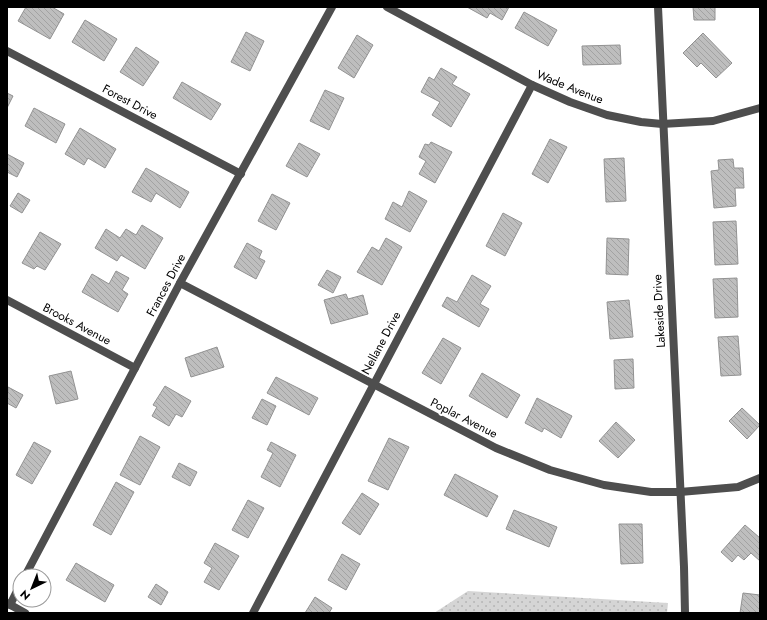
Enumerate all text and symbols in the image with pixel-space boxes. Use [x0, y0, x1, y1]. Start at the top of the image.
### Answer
street label: Wade Avenue [534, 65, 606, 109]
street label: Forest Drive [99, 80, 161, 124]
street label: Frances Drive [142, 250, 190, 320]
street label: Lakeside Drive [648, 274, 670, 348]
street label: Brooks Avenue [40, 298, 114, 350]
street label: Nellane Drive [357, 308, 405, 378]
street label: Poplar Avenue [427, 393, 501, 443]
north arrow [12, 568, 52, 608]
text: N [17, 586, 34, 604]

